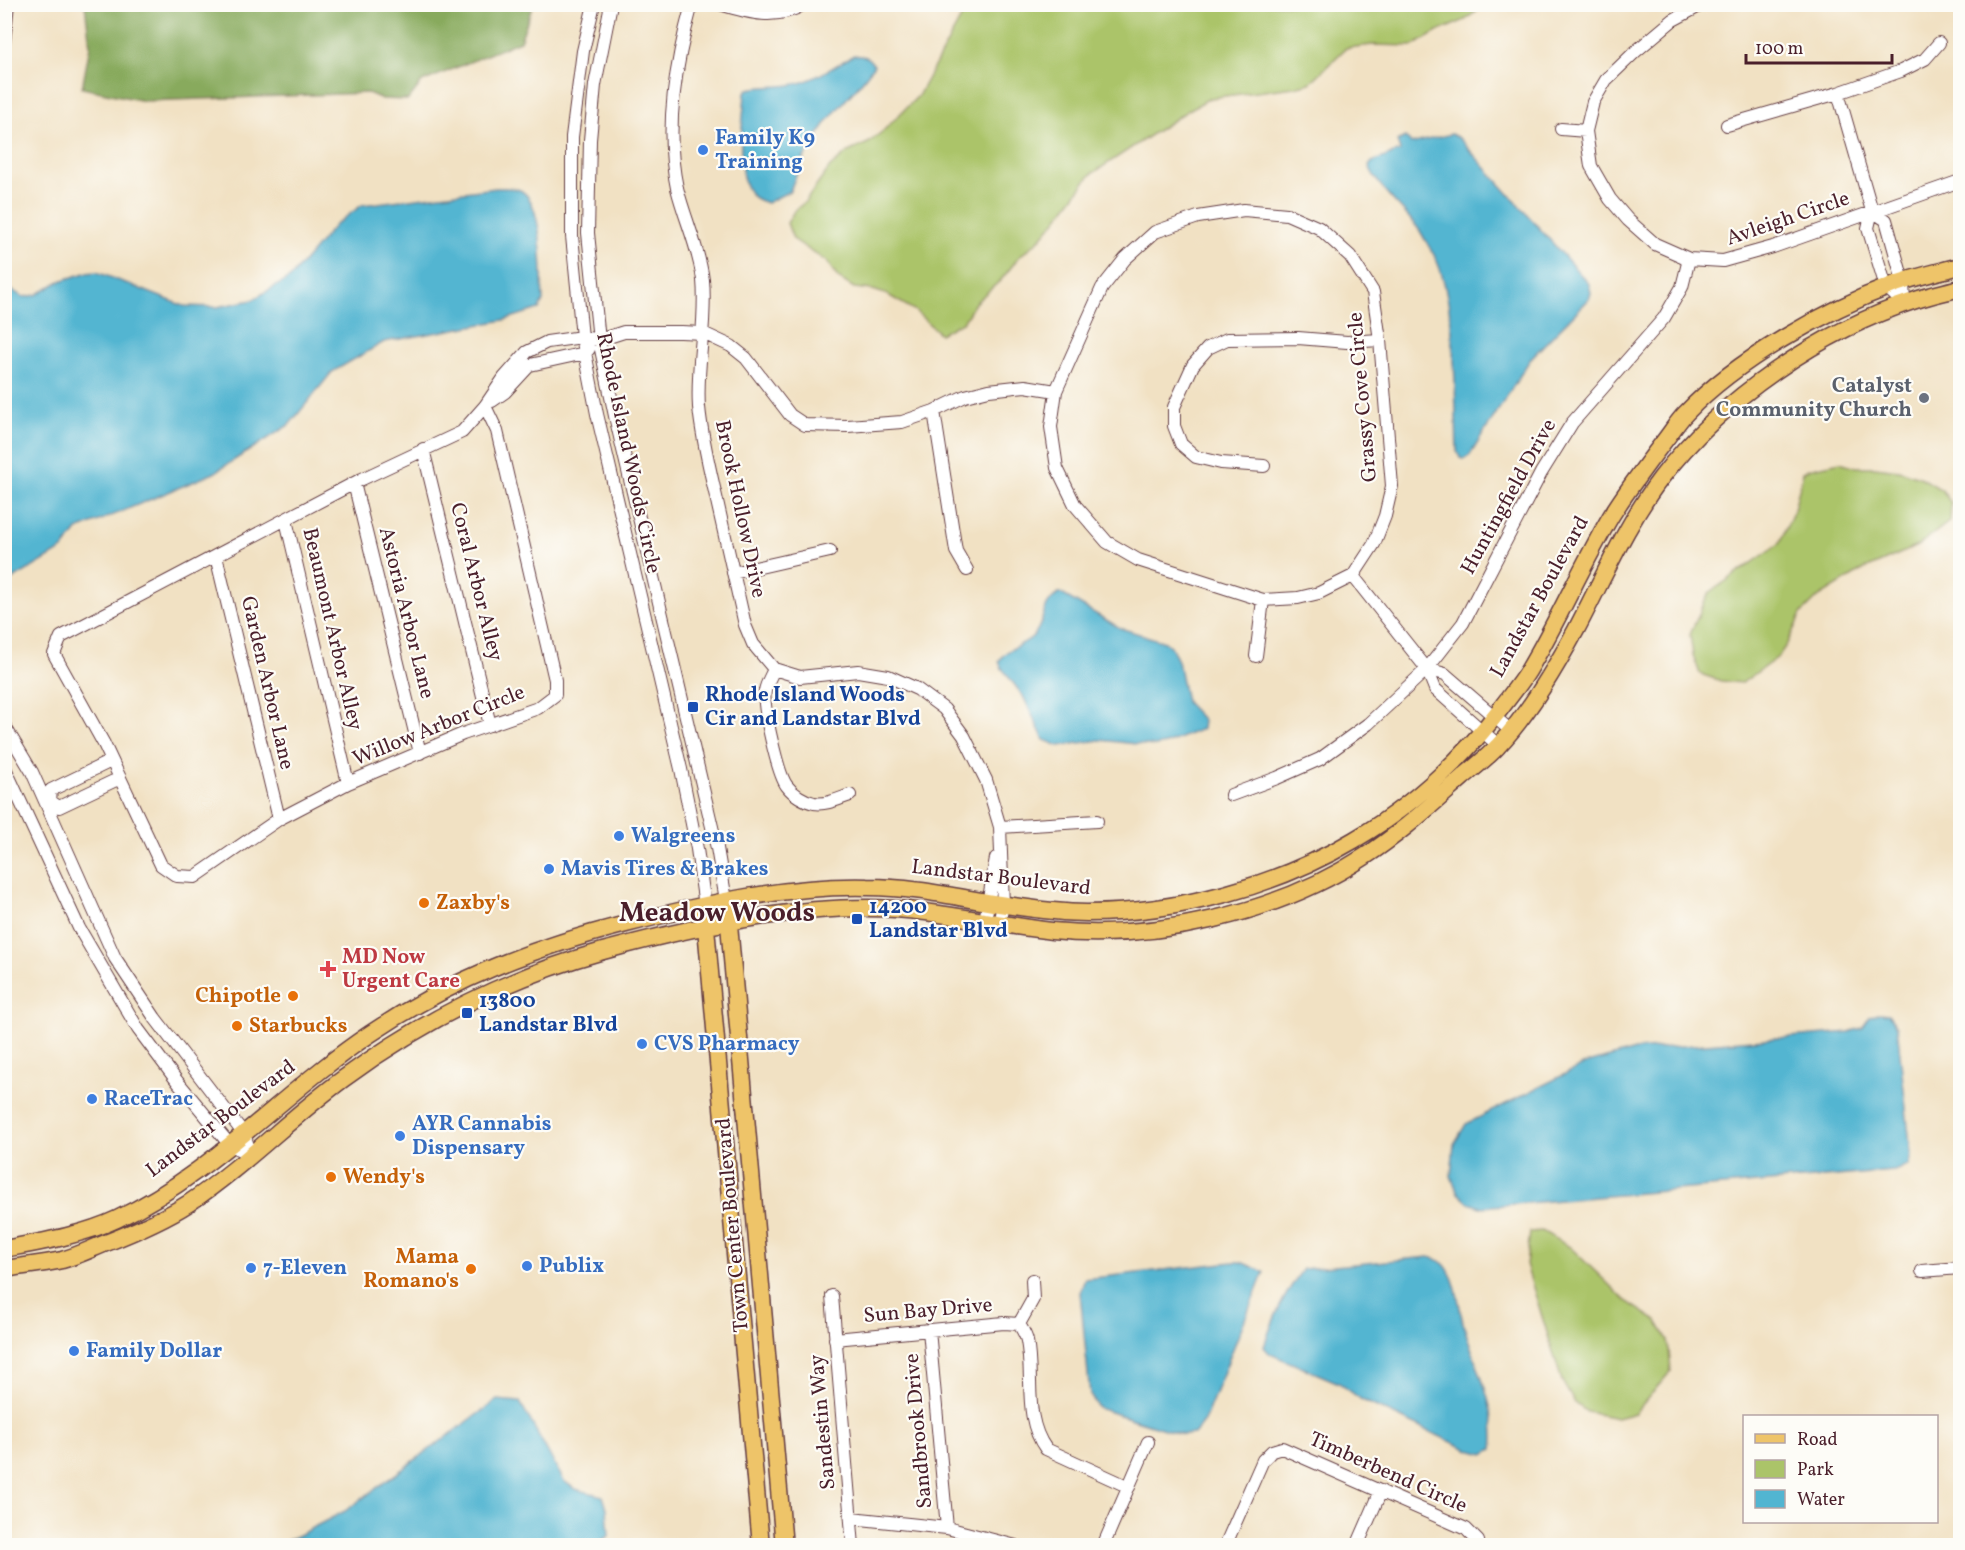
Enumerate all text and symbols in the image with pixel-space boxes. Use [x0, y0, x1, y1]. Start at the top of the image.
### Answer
scale bar [1746, 27, 1892, 65]
text: 100 m [1755, 37, 1804, 62]
place label: Family K9 Training [715, 124, 815, 177]
marker: Family K9 Training [696, 143, 710, 157]
street label: Avleigh Circle [1723, 184, 1854, 254]
street label: Grassy Cove Circle [1341, 311, 1385, 483]
street label: Rhode Island Woods Circle [588, 330, 668, 576]
place label: Catalyst Community Church [1716, 372, 1912, 425]
marker: Catalyst Community Church [1917, 391, 1931, 405]
street label: Huntingfield Drive [1454, 414, 1564, 580]
street label: Brook Hollow Drive [707, 417, 773, 601]
street label: Coral Arbor Alley [442, 500, 510, 665]
street label: Landstar Boulevard [1484, 511, 1596, 683]
street label: Astoria Arbor Lane [371, 524, 441, 702]
street label: Beaumont Arbor Alley [295, 525, 370, 734]
street label: Garden Arbor Lane [233, 593, 301, 773]
street label: Willow Arbor Circle [349, 678, 529, 774]
place label: Rhode Island Woods Cir and Landstar Blvd [705, 681, 921, 734]
marker: Rhode Island Woods Cir and Landstar Blvd [686, 700, 700, 714]
place label: Walgreens [631, 822, 735, 851]
marker: Walgreens [612, 829, 626, 843]
street label: Landstar Boulevard [910, 853, 1092, 903]
place label: Mavis Tires & Brakes [561, 855, 768, 884]
marker: Mavis Tires & Brakes [542, 862, 556, 876]
place label: Zaxby's [436, 889, 510, 918]
place label: 14200 Landstar Blvd [869, 893, 1008, 946]
district label: Meadow Woods [619, 895, 815, 933]
marker: Zaxby's [417, 896, 431, 910]
marker: 14200 Landstar Blvd [850, 912, 864, 926]
place label: MD Now Urgent Care [342, 943, 460, 996]
marker: MD Now Urgent Care [319, 960, 337, 978]
place label: Chipotle [195, 982, 281, 1011]
place label: 13800 Landstar Blvd [479, 987, 618, 1040]
marker: Chipotle [286, 989, 300, 1003]
marker: 13800 Landstar Blvd [460, 1006, 474, 1020]
place label: Starbucks [249, 1012, 347, 1041]
marker: Starbucks [230, 1019, 244, 1033]
place label: CVS Pharmacy [654, 1030, 800, 1059]
marker: CVS Pharmacy [635, 1037, 649, 1051]
street label: Landstar Boulevard [140, 1053, 302, 1185]
place label: RaceTrac [104, 1085, 193, 1114]
marker: RaceTrac [85, 1092, 99, 1106]
place label: AYR Cannabis Dispensary [412, 1110, 552, 1163]
street label: Town Center Boulevard [709, 1116, 757, 1334]
marker: AYR Cannabis Dispensary [393, 1129, 407, 1143]
place label: Wendy's [343, 1163, 425, 1192]
marker: Wendy's [324, 1170, 338, 1184]
place label: Mama Romano's [363, 1243, 459, 1296]
place label: Publix [539, 1252, 604, 1281]
place label: 7-Eleven [263, 1254, 347, 1283]
marker: Publix [520, 1259, 534, 1273]
marker: 7-Eleven [244, 1261, 258, 1275]
marker: Mama Romano's [464, 1262, 478, 1276]
street label: Sun Bay Drive [862, 1291, 994, 1331]
place label: Family Dollar [86, 1337, 222, 1366]
marker: Family Dollar [67, 1344, 81, 1358]
street label: Sandestin Way [803, 1352, 843, 1491]
street label: Sandbrook Drive [898, 1352, 940, 1510]
legend [1743, 1415, 1938, 1523]
street label: Timberbend Circle [1304, 1425, 1472, 1521]
text: Road [1797, 1428, 1838, 1453]
text: Park [1797, 1458, 1834, 1483]
text: Water [1797, 1488, 1845, 1513]

